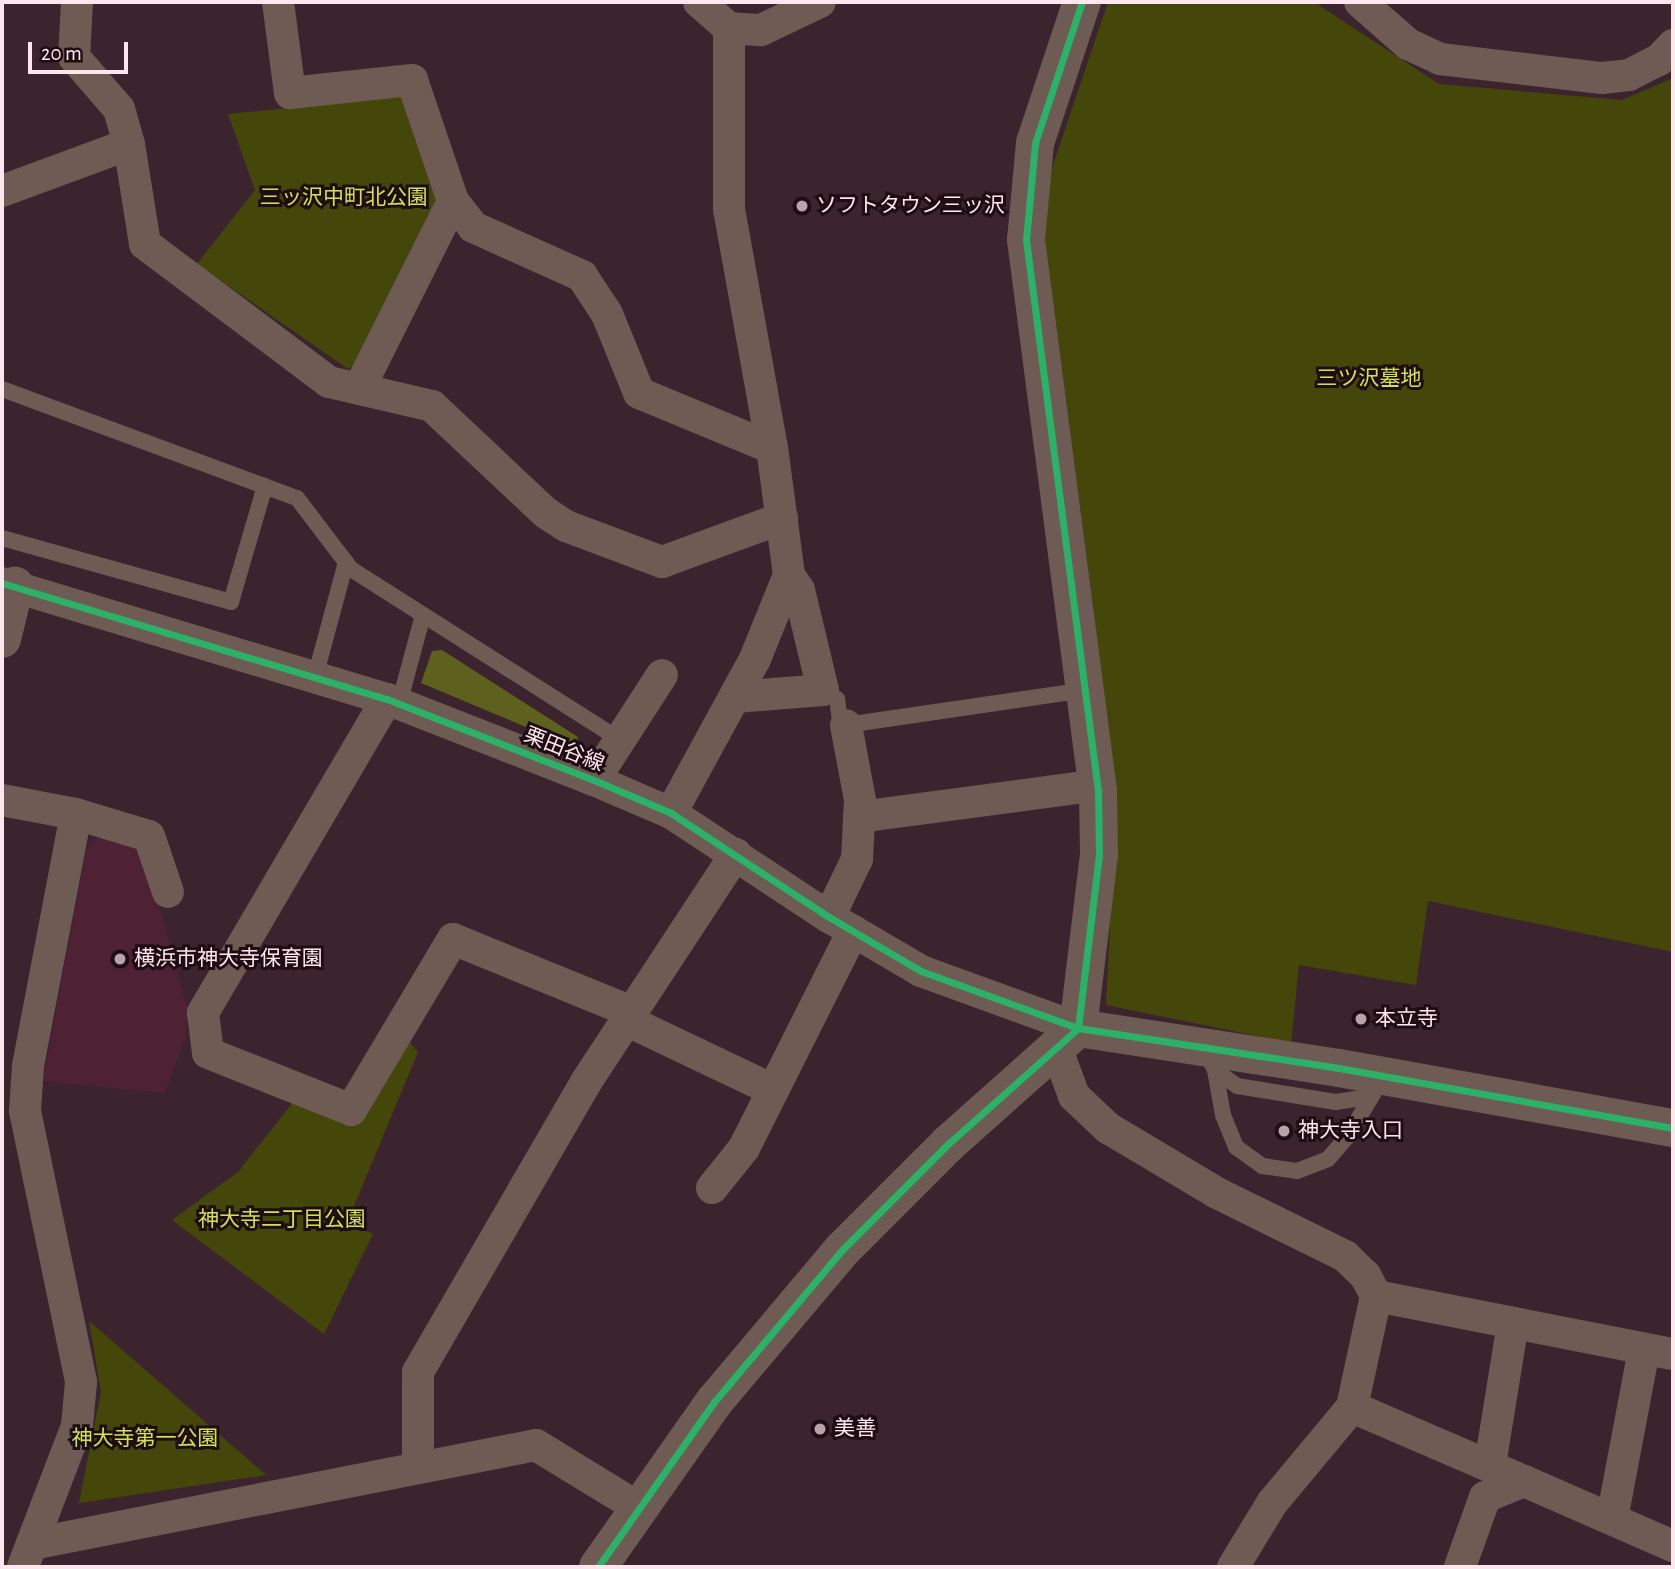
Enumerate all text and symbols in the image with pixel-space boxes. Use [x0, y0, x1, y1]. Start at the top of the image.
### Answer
scale bar [32, 28, 131, 72]
text: 20 m [41, 43, 82, 64]
park label: 三ッ沢中町北公園 [260, 185, 428, 211]
place label: ソフトタウン三ッ沢 [816, 193, 1005, 219]
marker: ソフトタウン三ッ沢 [794, 198, 810, 214]
park label: 三ツ沢墓地 [1317, 366, 1421, 392]
street label: 栗田谷線 [520, 723, 608, 777]
place label: 横浜市神大寺保育園 [134, 946, 323, 972]
marker: 横浜市神大寺保育園 [112, 951, 128, 967]
place label: 本立寺 [1375, 1006, 1438, 1032]
marker: 本立寺 [1353, 1011, 1369, 1027]
place label: 神大寺入口 [1298, 1118, 1403, 1144]
marker: 神大寺入口 [1276, 1123, 1292, 1139]
park label: 神大寺二丁目公園 [198, 1207, 366, 1233]
place label: 美善 [834, 1416, 876, 1442]
marker: 美善 [812, 1421, 828, 1437]
park label: 神大寺第一公園 [72, 1426, 218, 1452]

